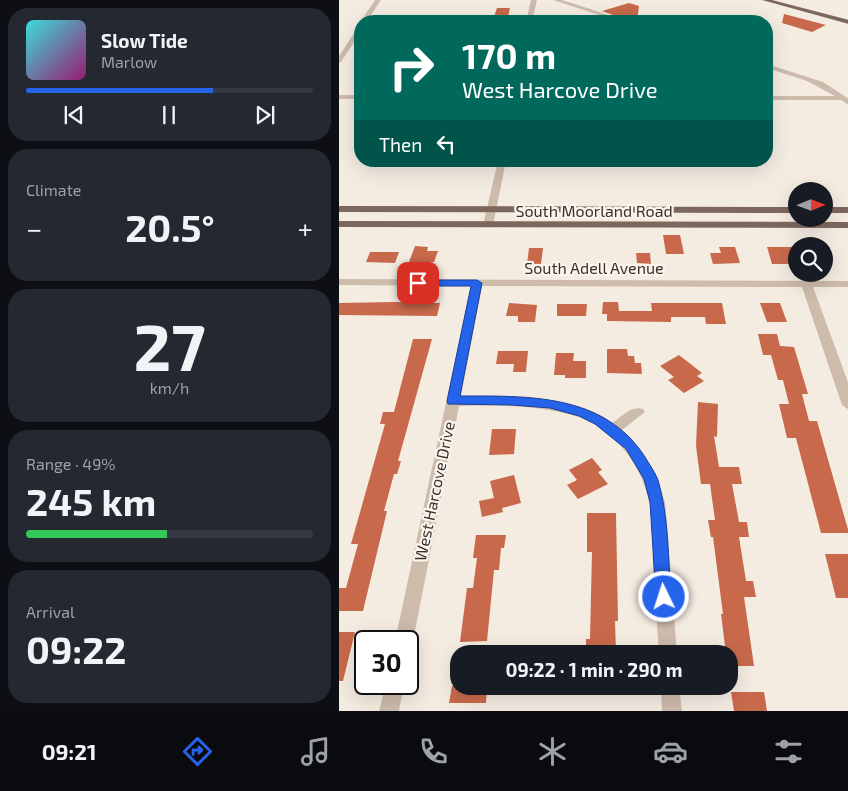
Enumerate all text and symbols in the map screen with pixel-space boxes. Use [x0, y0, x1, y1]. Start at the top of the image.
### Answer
text: Slow Tide [101, 29, 188, 52]
text: 170 m [462, 34, 556, 76]
icon: right [379, 35, 444, 100]
text: Marlow [101, 52, 157, 71]
text: West Harcove Drive [462, 76, 657, 102]
icon: previous [60, 101, 88, 129]
icon: pause [155, 101, 183, 129]
icon: next [251, 101, 279, 129]
icon: left [432, 130, 460, 158]
text: Then [379, 133, 422, 156]
text: Climate [26, 180, 81, 199]
north arrow [788, 182, 833, 228]
map controls [788, 182, 833, 282]
street label: South Moorland Road [515, 201, 673, 220]
text: 20.5° [125, 204, 215, 250]
text: − [26, 211, 42, 245]
text: + [298, 211, 313, 245]
button: search [788, 237, 833, 282]
street label: South Adell Avenue [524, 258, 664, 277]
pin [397, 262, 439, 304]
icon: arrive [404, 269, 432, 297]
text: 27 [133, 306, 206, 384]
text: km/h [150, 378, 189, 397]
street label: West Harcove Drive [410, 419, 458, 563]
text: Range · 49% [26, 454, 116, 473]
text: 245 km [26, 478, 156, 524]
position arrow [637, 570, 689, 622]
text: Arrival [26, 602, 75, 621]
text: 09:22 [26, 626, 126, 672]
speed limit sign: 30 [354, 630, 419, 695]
text: 09:22 · 1 min · 290 m [506, 658, 682, 681]
icon: directions [180, 734, 215, 769]
icon: music [298, 734, 333, 769]
icon: phone [416, 734, 451, 769]
icon: climate [535, 734, 570, 769]
icon: car [653, 734, 688, 769]
icon: filters [771, 734, 806, 769]
text: 09:21 [42, 738, 96, 764]

